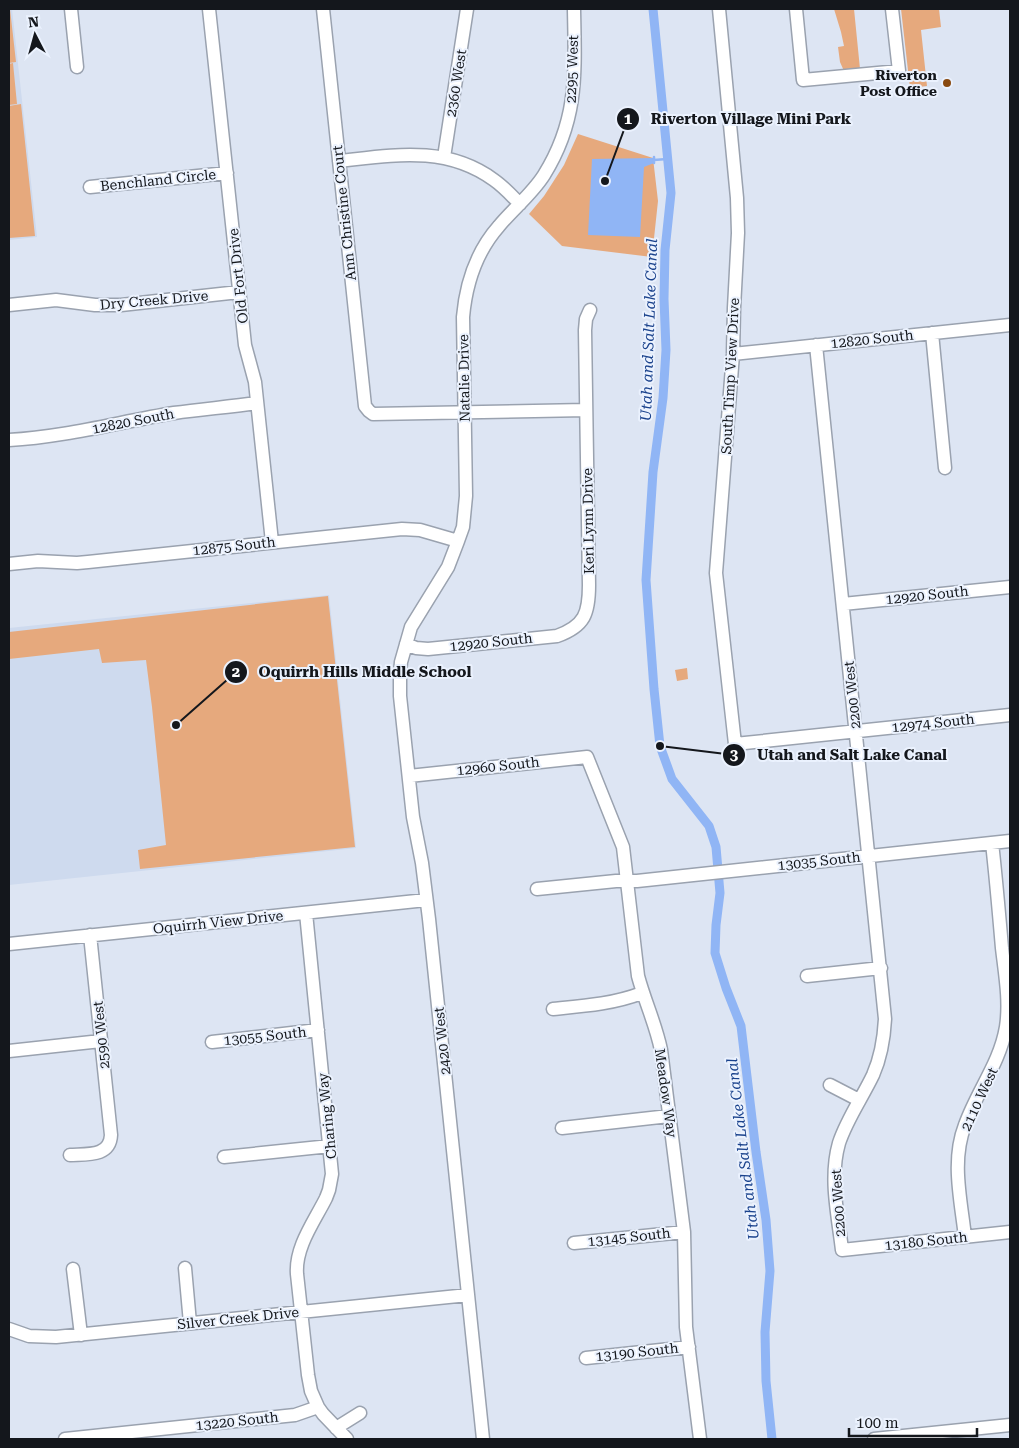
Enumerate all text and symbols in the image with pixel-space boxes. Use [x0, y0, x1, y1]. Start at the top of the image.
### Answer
north arrow [10, 10, 60, 60]
text: N [27, 14, 40, 31]
street label: 2295 West [563, 35, 581, 103]
street label: 2360 West [443, 48, 469, 118]
place label: Riverton Post Office [860, 67, 938, 99]
marker: Riverton Post Office [941, 77, 953, 89]
callout: Riverton Village Mini Park [616, 104, 861, 134]
text: 1 [624, 110, 633, 128]
text: Riverton Village Mini Park [651, 110, 852, 128]
street label: Ann Christine Court [329, 145, 359, 281]
street label: Benchland Circle [99, 166, 217, 194]
street label: Old Fort Drive [225, 227, 251, 324]
water label: Utah and Salt Lake Canal [637, 238, 661, 422]
street label: Dry Creek Drive [99, 287, 209, 313]
street label: South Timp View Drive [718, 297, 742, 455]
street label: 12820 South [830, 327, 914, 351]
street label: Natalie Drive [455, 334, 473, 422]
street label: 12820 South [91, 405, 175, 437]
street label: Keri Lynn Drive [579, 467, 597, 574]
street label: 12875 South [192, 534, 276, 558]
street label: 12920 South [885, 583, 969, 607]
street label: 12920 South [449, 630, 533, 654]
callout: Oquirrh Hills Middle School [223, 657, 481, 687]
street label: 2200 West [840, 660, 864, 730]
text: 2 [232, 663, 240, 681]
text: Oquirrh Hills Middle School [259, 663, 472, 681]
street label: 12974 South [891, 711, 975, 735]
callout: Utah and Salt Lake Canal [722, 740, 957, 770]
text: 3 [730, 746, 739, 764]
text: Utah and Salt Lake Canal [757, 746, 947, 764]
street label: 12960 South [456, 754, 540, 778]
street label: 13035 South [777, 849, 861, 873]
street label: Oquirrh View Drive [152, 907, 284, 937]
street label: 2590 West [89, 1000, 113, 1070]
street label: 2420 West [430, 1006, 454, 1076]
street label: 13055 South [223, 1024, 307, 1048]
street label: Meadow Way [652, 1047, 680, 1139]
water label: Utah and Salt Lake Canal [723, 1057, 763, 1241]
street label: 2110 West [957, 1065, 1001, 1133]
street label: Charing Way [314, 1071, 339, 1160]
street label: 2200 West [828, 1168, 848, 1238]
street label: 13145 South [587, 1225, 671, 1249]
street label: 13180 South [884, 1229, 968, 1253]
street label: Silver Creek Drive [176, 1304, 300, 1332]
street label: 13190 South [595, 1340, 679, 1364]
scale bar [849, 1406, 976, 1438]
street label: 13220 South [195, 1409, 279, 1433]
text: 100 m [856, 1414, 899, 1432]

